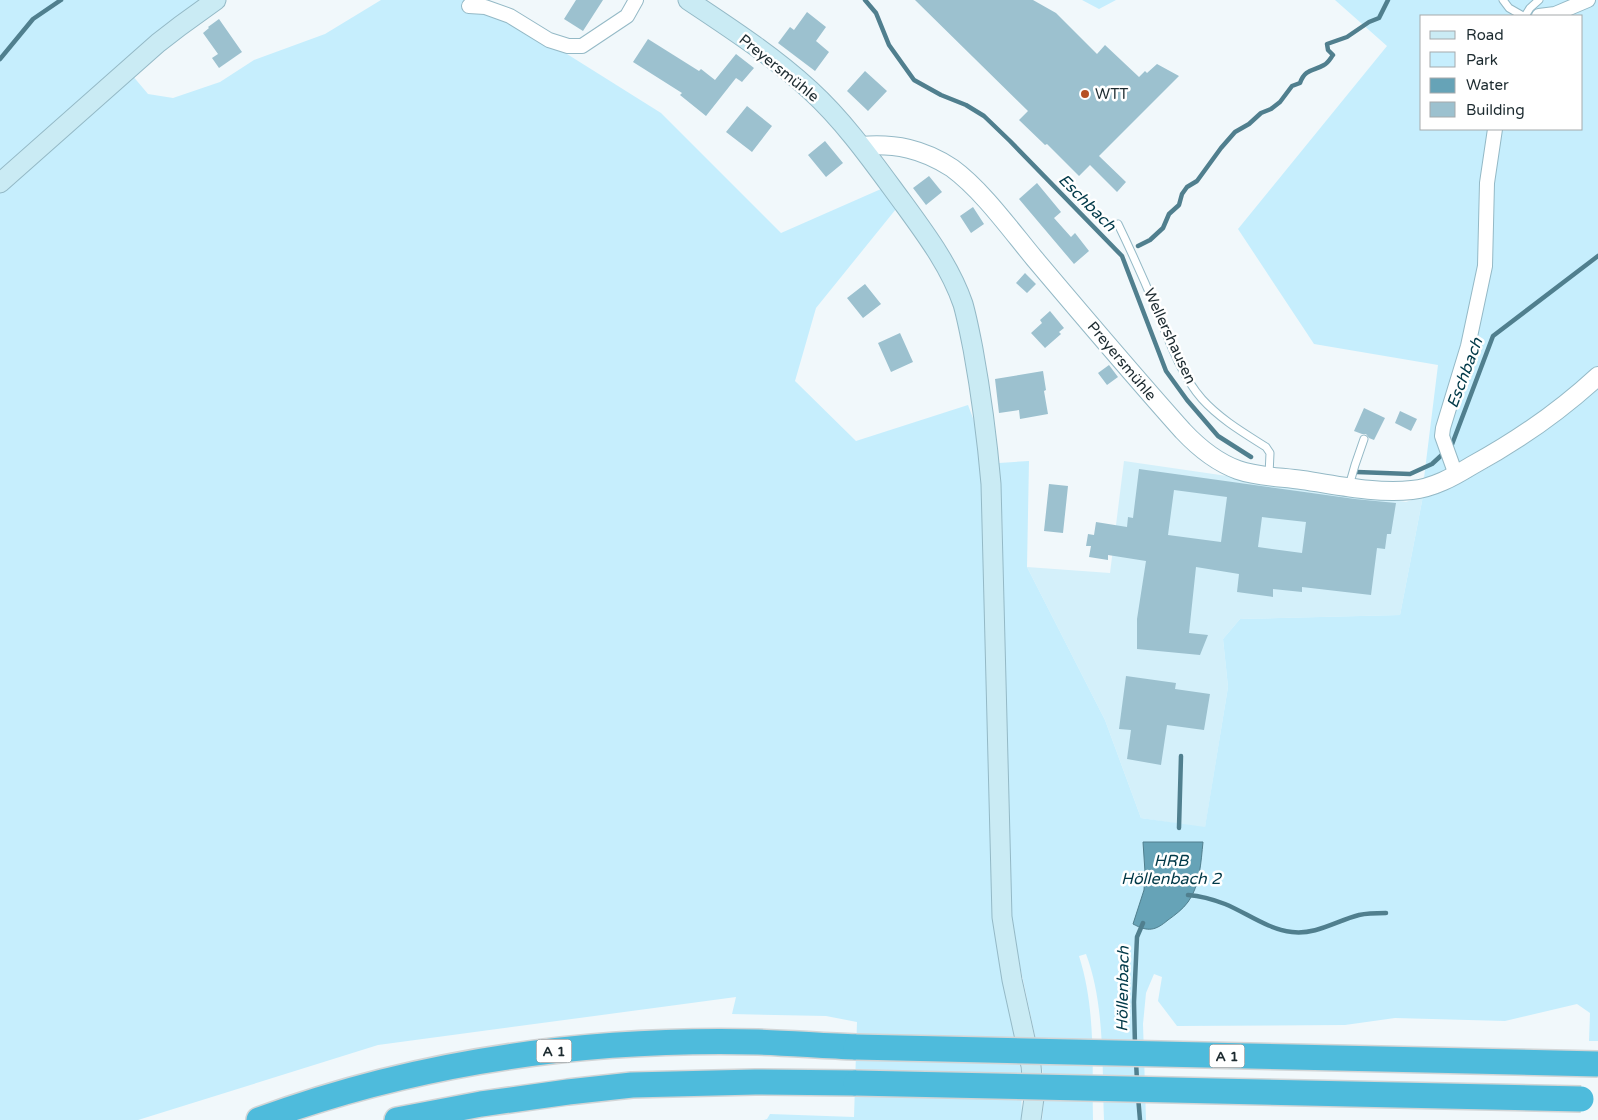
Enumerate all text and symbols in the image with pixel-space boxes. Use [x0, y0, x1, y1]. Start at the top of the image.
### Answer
legend [1420, 15, 1583, 130]
text: Road [1466, 26, 1504, 44]
street label: Preyersmühle [735, 30, 823, 106]
text: Park [1466, 51, 1498, 69]
text: Water [1466, 76, 1509, 94]
place label: WTT [1095, 85, 1128, 103]
marker: WTT [1079, 88, 1091, 100]
text: Building [1466, 101, 1525, 119]
water label: Eschbach [1054, 170, 1121, 237]
street label: Wellershausen [1140, 285, 1200, 387]
street label: Preyersmühle [1084, 318, 1160, 404]
water label: Eschbach [1443, 334, 1488, 411]
water label: HRB Höllenbach 2 [1121, 851, 1223, 889]
water label: Höllenbach [1112, 945, 1134, 1032]
road number: A 1 [536, 1040, 572, 1062]
road number: A 1 [1210, 1044, 1244, 1068]

